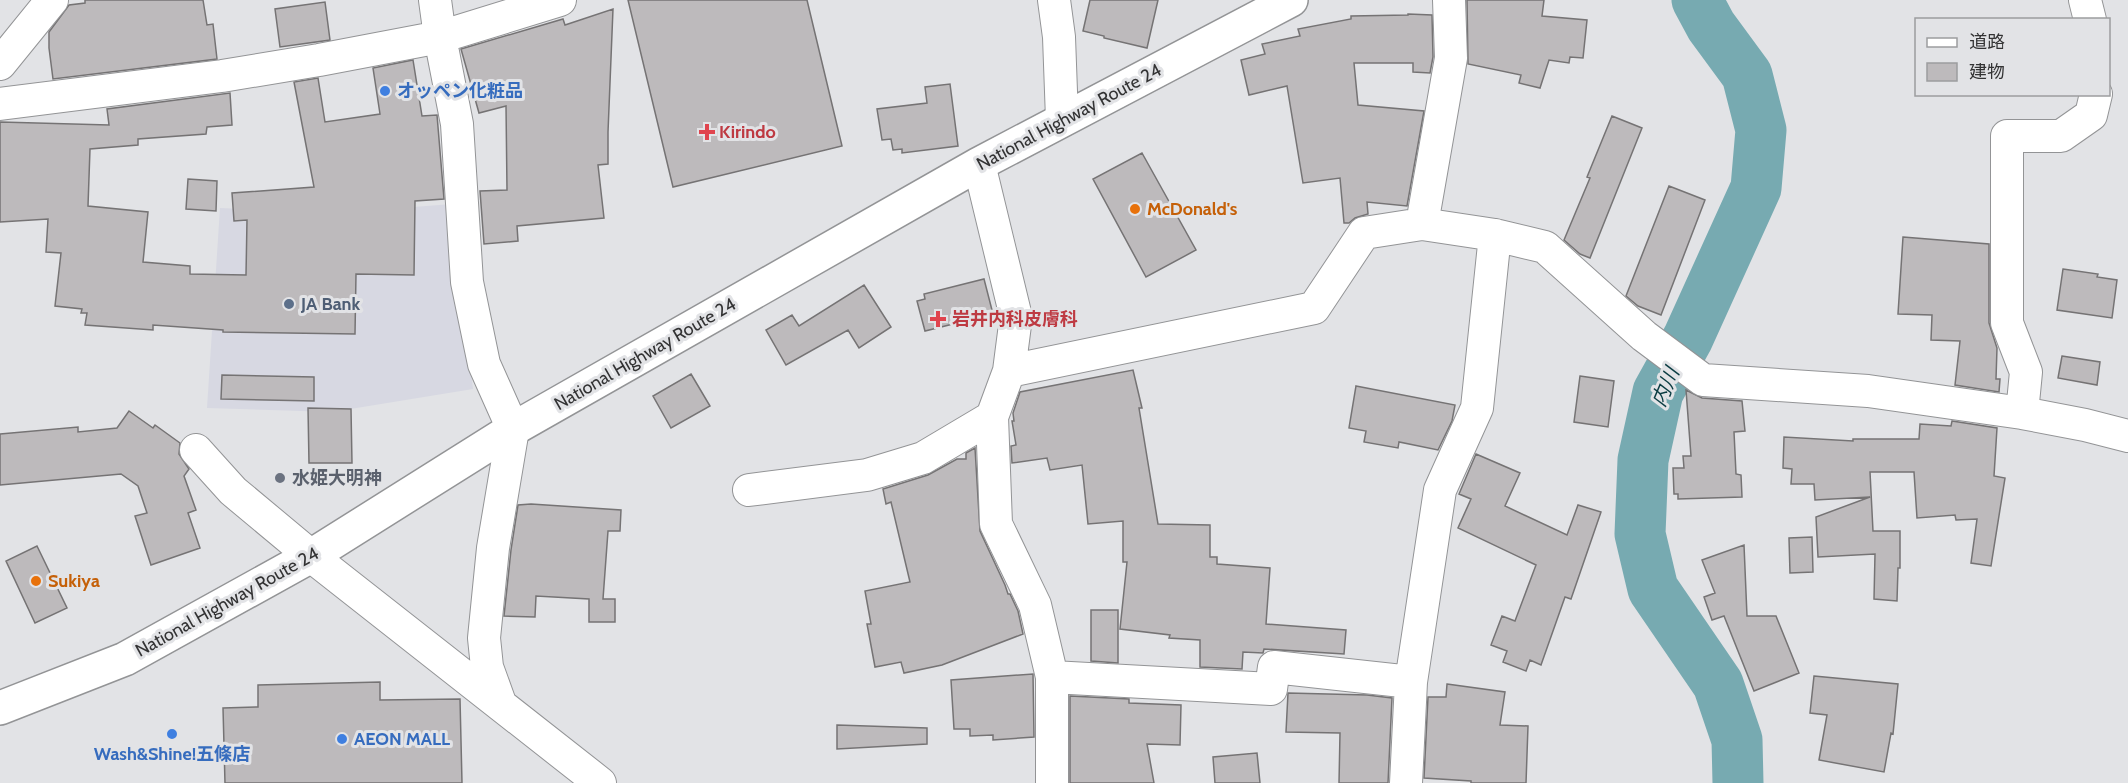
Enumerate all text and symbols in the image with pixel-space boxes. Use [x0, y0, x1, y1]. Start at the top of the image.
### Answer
legend [1915, 18, 2110, 96]
text: 道路 [1969, 31, 2005, 53]
street label: National Highway Route 24 [973, 59, 1165, 175]
text: 建物 [1969, 61, 2005, 83]
place label: オッペン化粧品 [397, 80, 523, 102]
marker: オッペン化粧品 [378, 84, 392, 98]
place label: Kirindo [719, 121, 776, 143]
marker: Kirindo [700, 125, 714, 139]
place label: McDonald's [1147, 198, 1238, 220]
marker: McDonald's [1128, 202, 1142, 216]
place label: JA Bank [300, 293, 361, 315]
street label: National Highway Route 24 [550, 293, 740, 415]
marker: JA Bank [282, 297, 296, 311]
place label: 岩井内科皮膚科 [952, 308, 1078, 330]
marker: 岩井内科皮膚科 [929, 310, 947, 328]
water label: 内川 [1646, 362, 1685, 410]
place label: 水姫大明神 [292, 467, 382, 489]
marker: 水姫大明神 [273, 471, 287, 485]
street label: National Highway Route 24 [132, 542, 322, 662]
place label: Sukiya [48, 570, 100, 592]
marker: Sukiya [29, 574, 43, 588]
marker: Wash&Shine!五條店 [165, 727, 179, 741]
place label: AEON MALL [354, 728, 450, 750]
marker: AEON MALL [335, 732, 349, 746]
place label: Wash&Shine!五條店 [94, 743, 250, 765]

